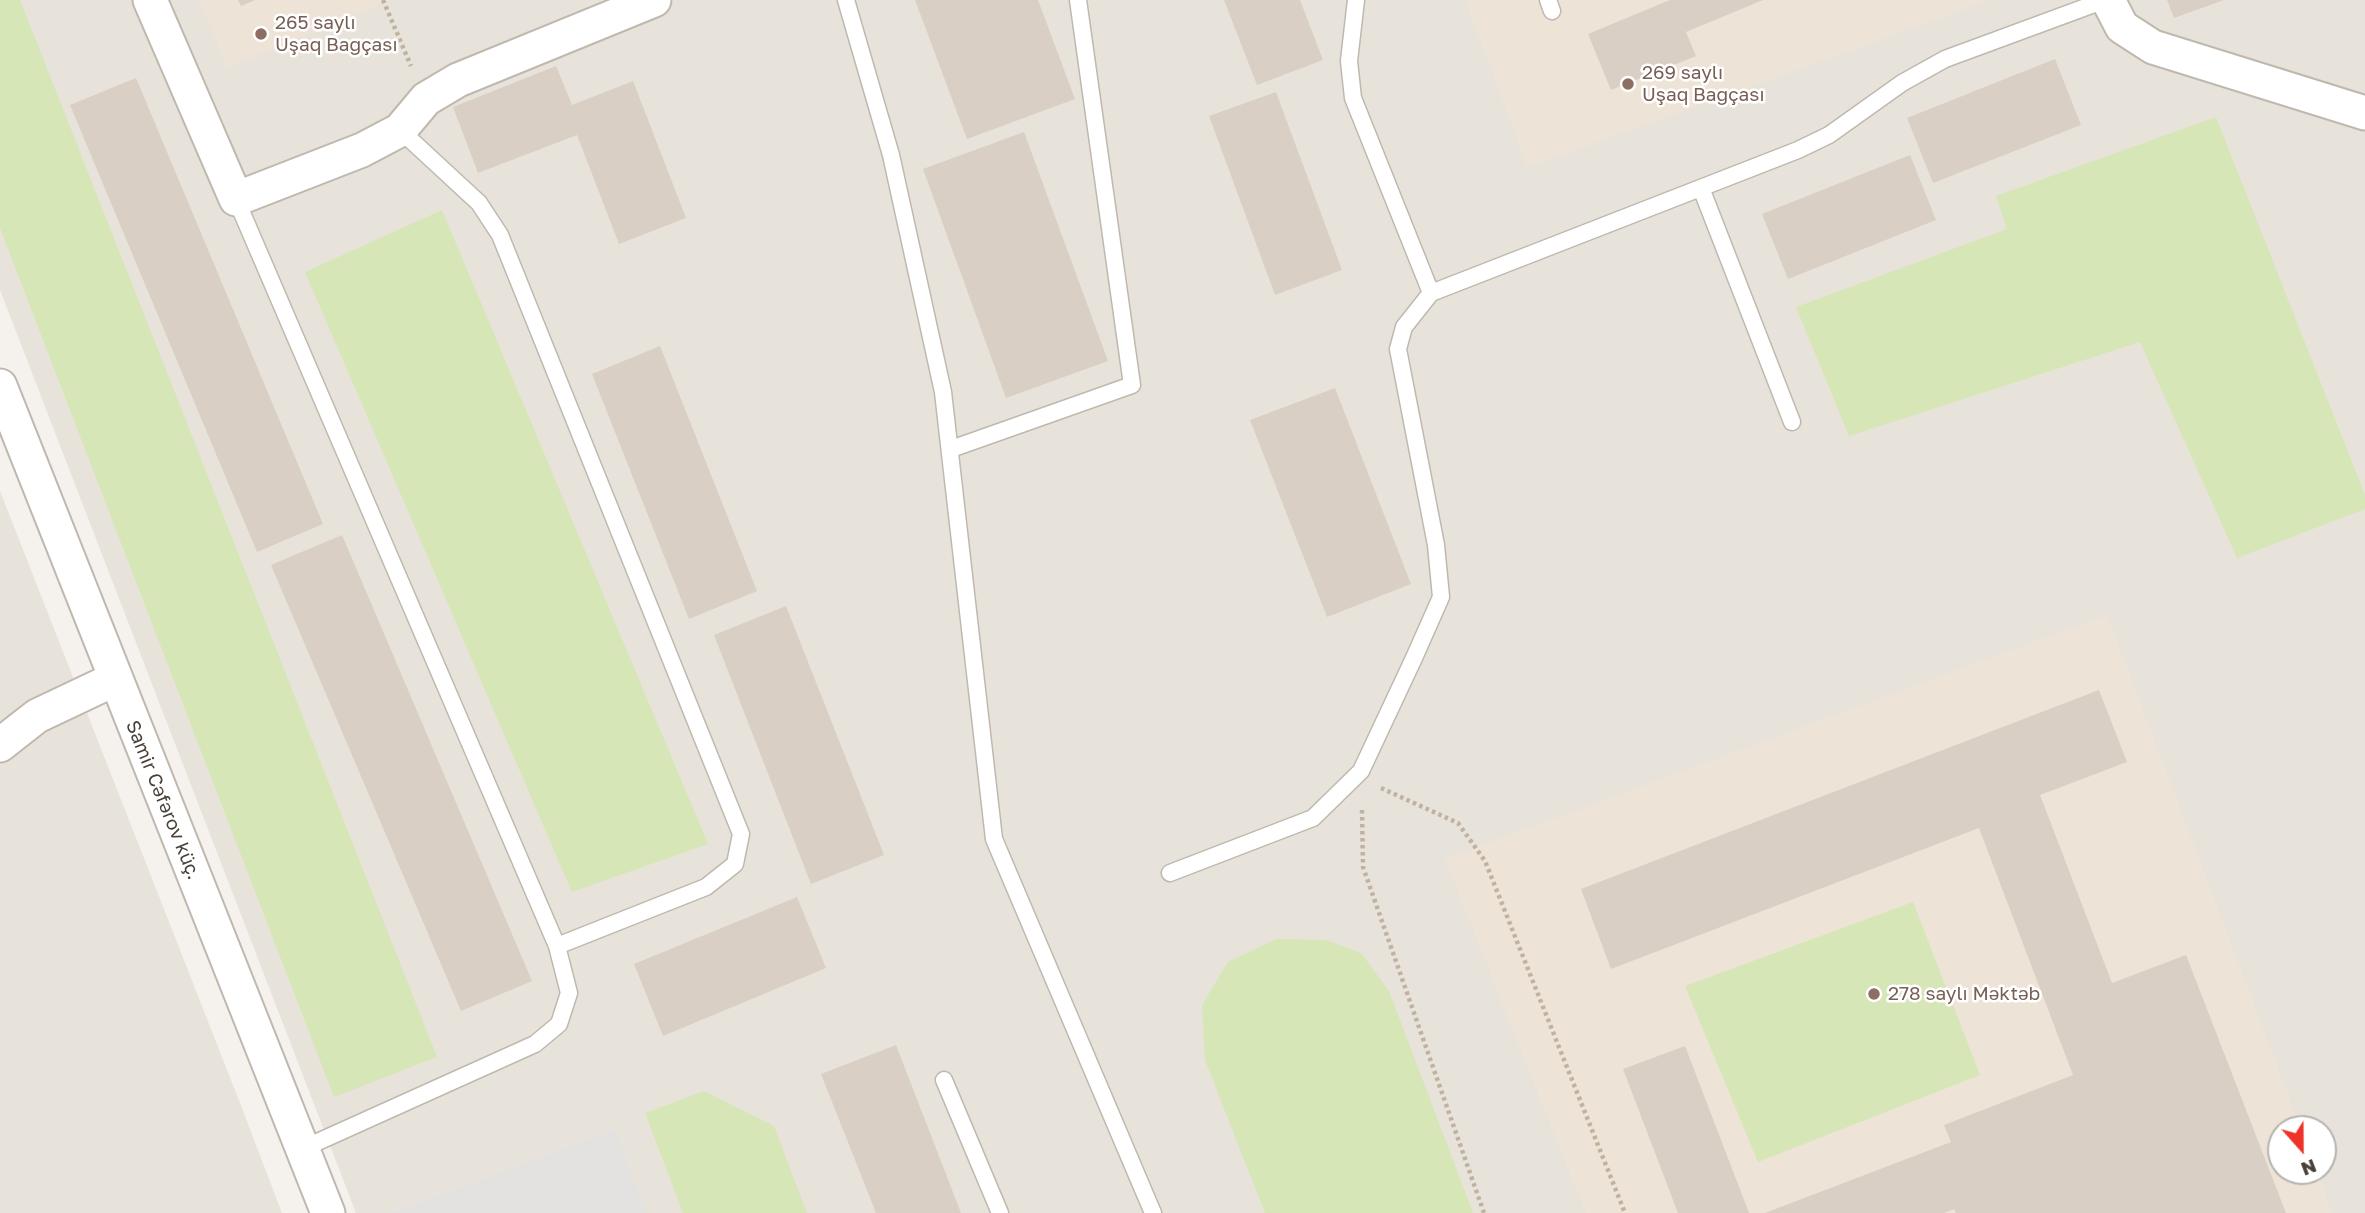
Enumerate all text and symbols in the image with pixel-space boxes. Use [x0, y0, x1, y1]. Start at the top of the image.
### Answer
place label: 265 saylı Uşaq Bağçası [275, 12, 398, 56]
marker: 265 saylı Uşaq Bağçası [253, 26, 269, 42]
place label: 269 saylı Uşaq Bağçası [1642, 62, 1765, 106]
marker: 269 saylı Uşaq Bağçası [1620, 76, 1636, 92]
street label: Samir Cəfərov küç. [121, 717, 205, 883]
place label: 278 saylı Məktəb [1888, 983, 2040, 1005]
marker: 278 saylı Məktəb [1866, 986, 1882, 1002]
north arrow [2267, 1115, 2337, 1185]
text: N [2298, 1155, 2320, 1182]

